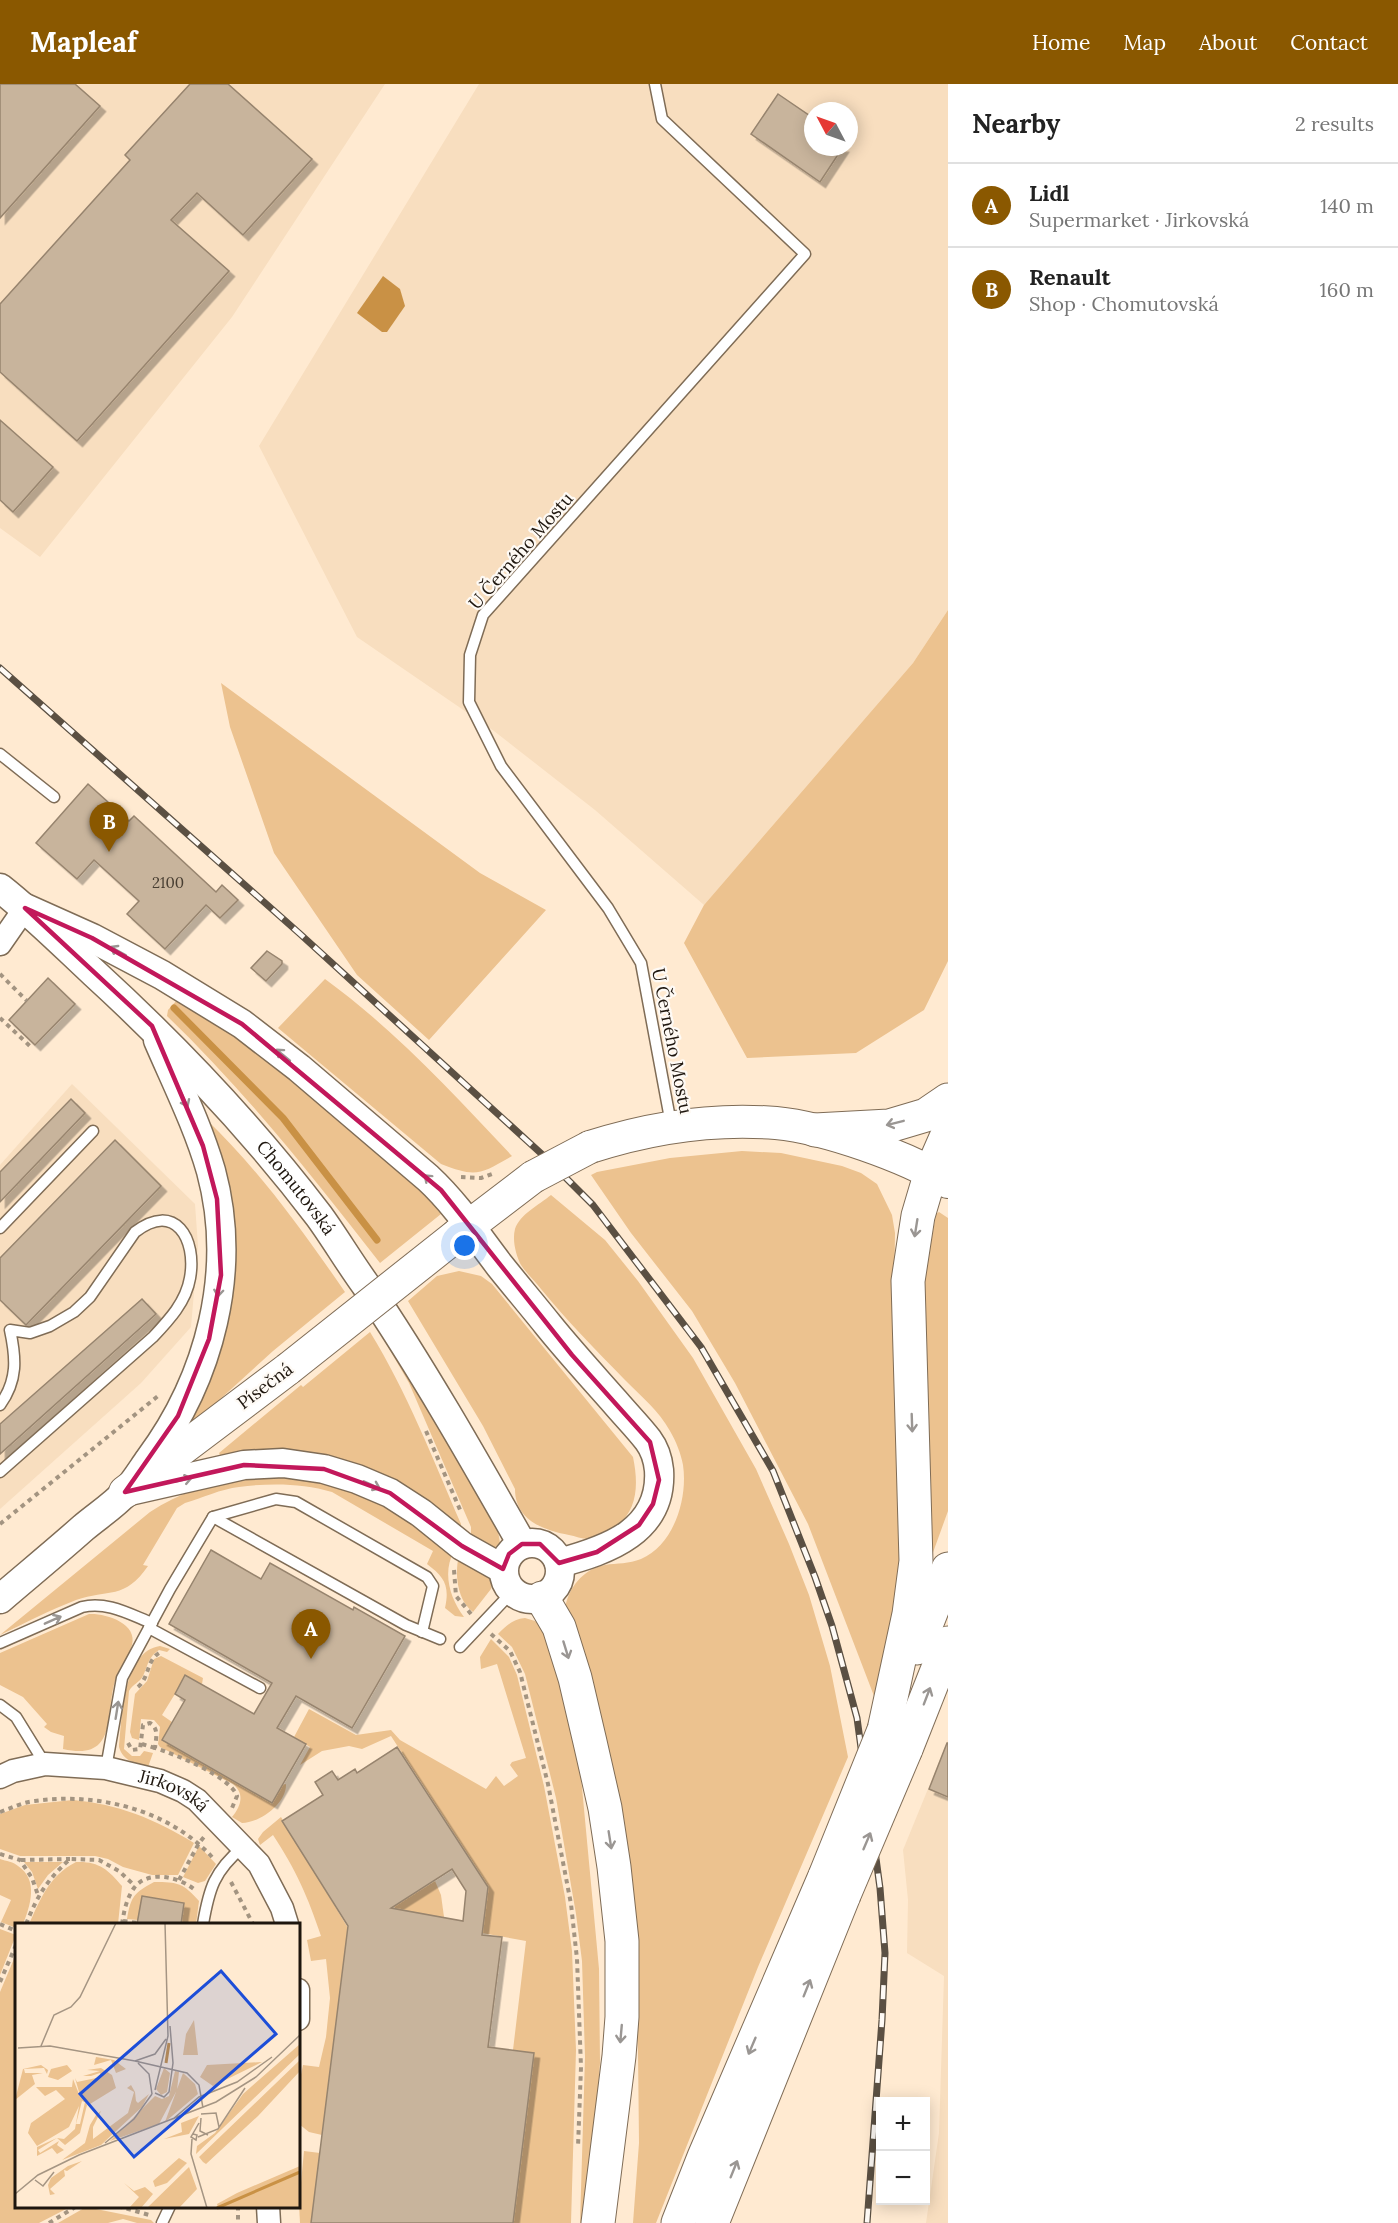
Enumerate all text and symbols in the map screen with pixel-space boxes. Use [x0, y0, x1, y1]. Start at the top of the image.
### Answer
text: Mapleaf [30, 24, 137, 60]
text: Home [1032, 29, 1090, 56]
text: Map [1123, 29, 1166, 56]
text: About [1199, 29, 1257, 56]
text: Contact [1290, 29, 1368, 56]
north arrow [804, 102, 858, 156]
text: Nearby [972, 107, 1060, 140]
text: 2 results [1295, 111, 1374, 136]
text: Lidl [1029, 179, 1069, 207]
text: A [985, 193, 998, 218]
text: 140 m [1320, 193, 1374, 218]
text: Supermarket · Jirkovská [1029, 207, 1249, 232]
text: Renault [1029, 263, 1111, 291]
text: B [985, 277, 998, 302]
text: 160 m [1320, 277, 1374, 302]
text: Shop · Chomutovská [1029, 291, 1219, 316]
street label: U Černého Mostu [463, 487, 578, 614]
pin: B [90, 802, 128, 852]
house number: 2100 [152, 873, 184, 892]
one-way arrow [110, 945, 127, 957]
street label: U Černého Mostu [647, 966, 698, 1116]
one-way arrow [275, 1049, 291, 1062]
one-way arrow [179, 1089, 190, 1107]
one-way arrow [886, 1118, 905, 1130]
street label: Chomutovská [252, 1135, 341, 1239]
one-way arrow [424, 1174, 439, 1188]
one-way arrow [910, 1218, 921, 1238]
your location [450, 1231, 479, 1260]
one-way arrow [214, 1278, 225, 1297]
street label: Písečná [232, 1357, 297, 1414]
one-way arrow [907, 1412, 918, 1432]
one-way arrow [172, 1474, 192, 1485]
one-way arrow [363, 1480, 381, 1492]
pin: A [292, 1610, 330, 1659]
one-way arrow [44, 1613, 62, 1625]
one-way arrow [561, 1640, 572, 1659]
one-way arrow [922, 1687, 933, 1706]
one-way arrow [112, 1701, 123, 1721]
street label: Jirkovská [135, 1764, 214, 1817]
one-way arrow [605, 1830, 616, 1850]
one-way arrow [862, 1833, 873, 1851]
inset map [15, 1923, 300, 2208]
one-way arrow [802, 1979, 813, 1998]
one-way arrow [615, 2024, 626, 2044]
one-way arrow [746, 2036, 757, 2054]
map controls [876, 2097, 930, 2205]
button: + [876, 2097, 930, 2151]
button: − [876, 2151, 930, 2205]
one-way arrow [729, 2160, 740, 2178]

